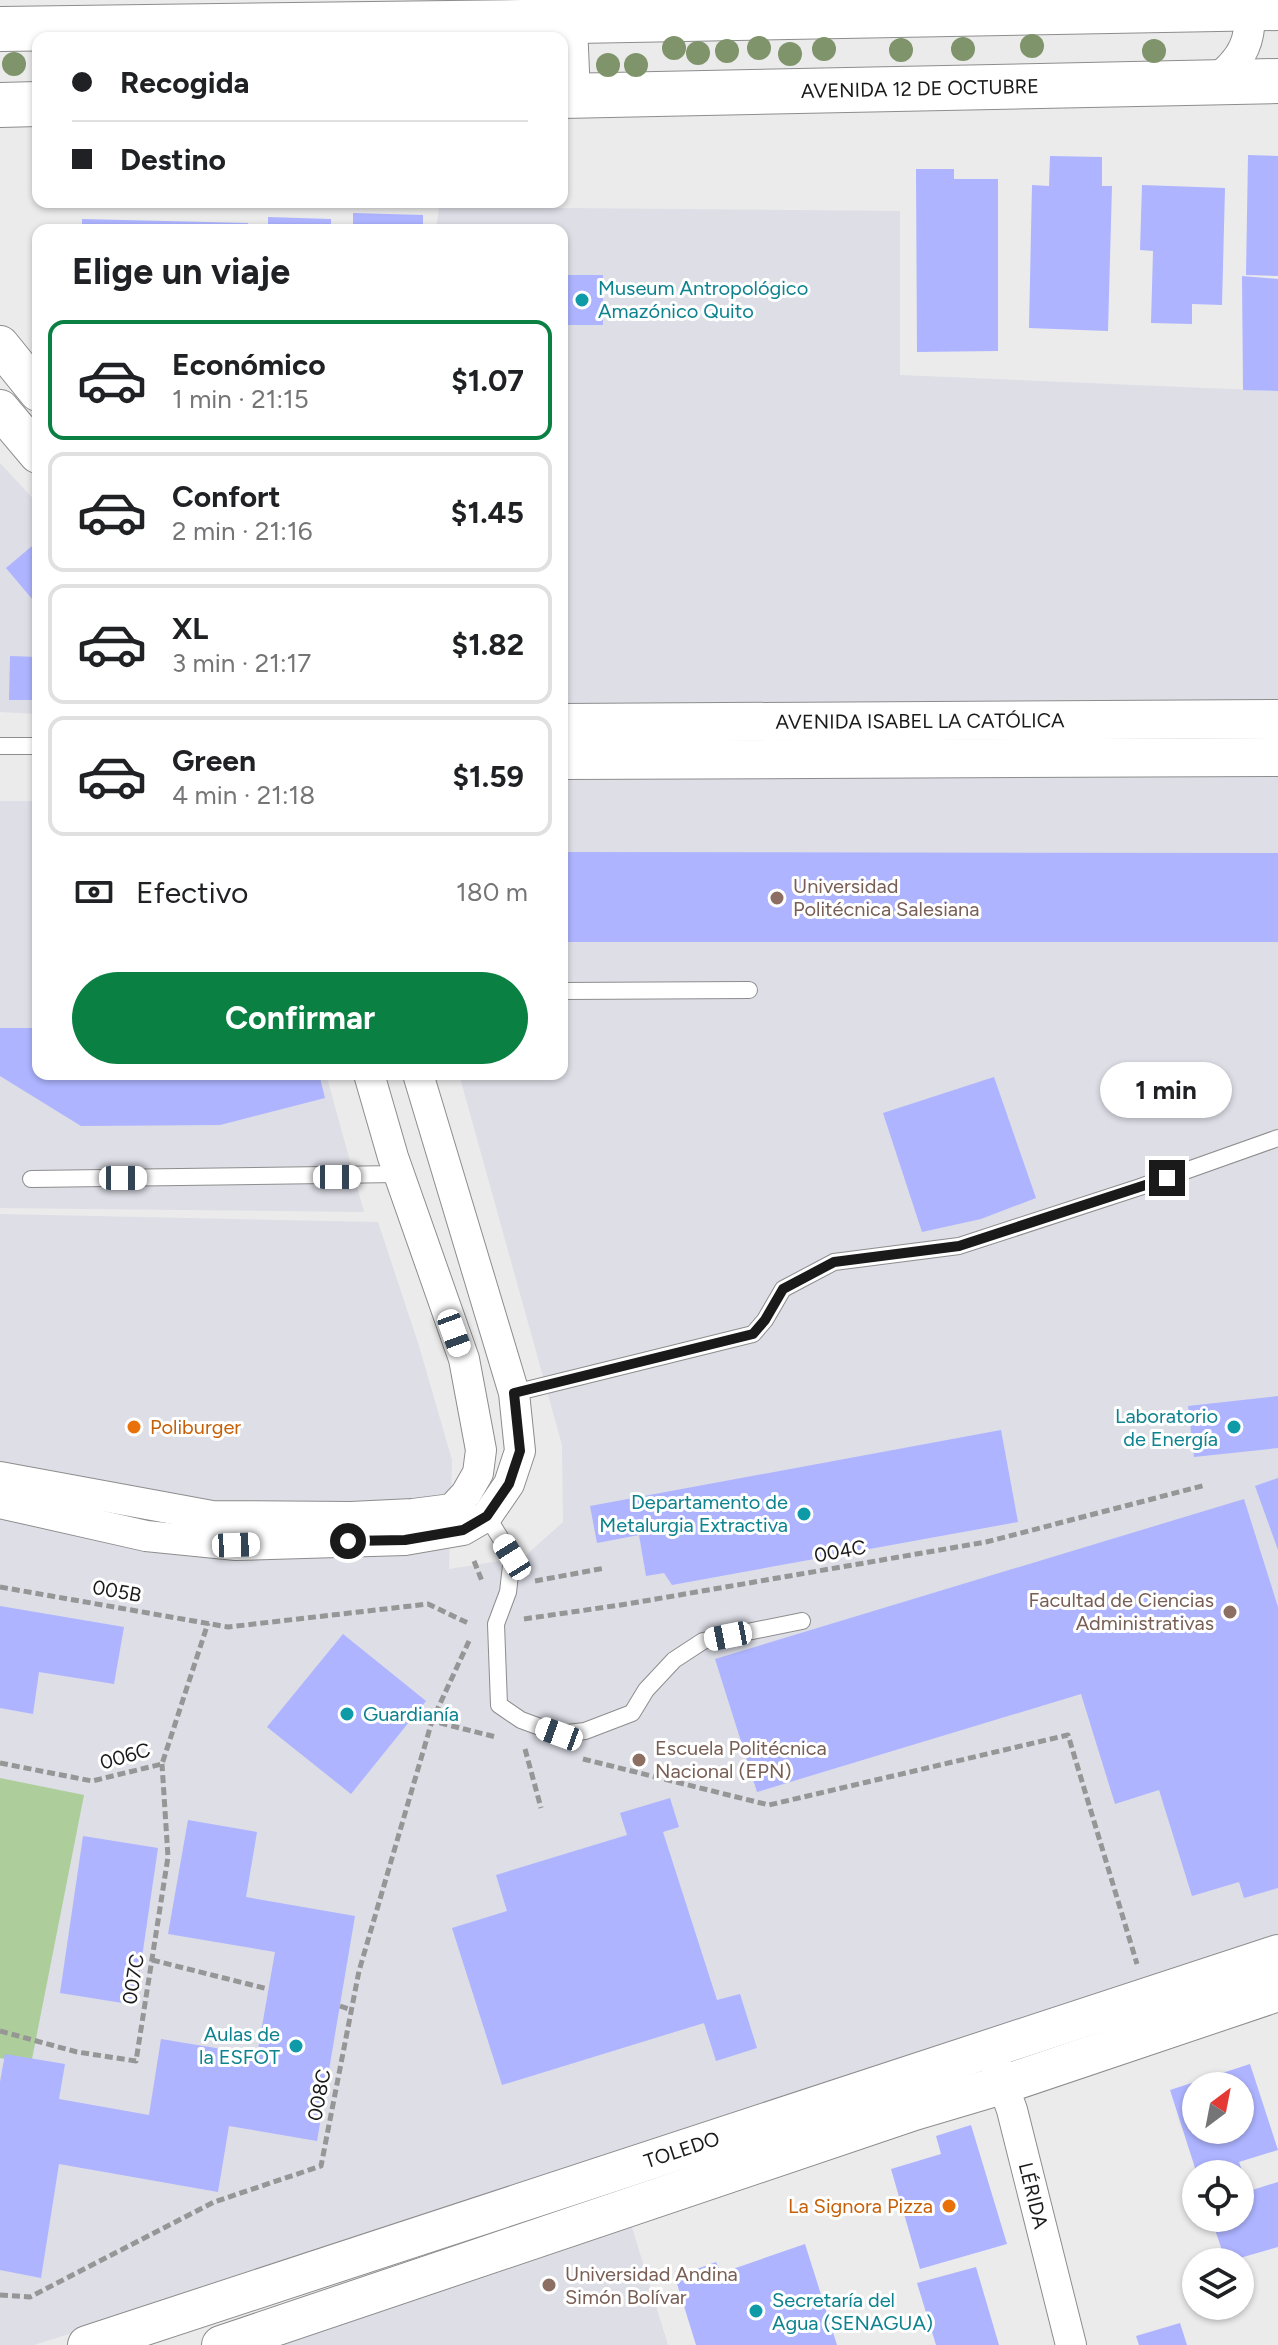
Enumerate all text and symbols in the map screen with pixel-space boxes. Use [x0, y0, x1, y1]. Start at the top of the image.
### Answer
text: Recogida [120, 64, 250, 101]
street label: AVENIDA 12 DE OCTUBRE [801, 74, 1039, 103]
text: Destino [120, 141, 226, 178]
text: Elige un viaje [72, 250, 290, 293]
place label: Museum Antropológico Amazónico Quito [598, 276, 808, 323]
marker: Museum Antropológico Amazónico Quito [573, 291, 591, 309]
icon: car [76, 344, 148, 416]
text: Económico [172, 346, 326, 383]
text: $1.07 [451, 362, 524, 399]
text: 1 min · 21:15 [172, 383, 309, 415]
icon: car [76, 476, 148, 548]
text: Confort [172, 478, 281, 515]
text: $1.45 [451, 494, 524, 531]
text: 2 min · 21:16 [172, 515, 312, 547]
icon: car [76, 608, 148, 680]
text: XL [172, 610, 208, 647]
text: $1.82 [452, 626, 524, 663]
text: 3 min · 21:17 [172, 647, 311, 679]
street label: AVENIDA ISABEL LA CATÓLICA [775, 708, 1065, 734]
icon: car [76, 740, 148, 812]
text: Green [172, 742, 256, 779]
text: $1.59 [452, 758, 524, 795]
text: 4 min · 21:18 [172, 779, 315, 811]
icon: cash [72, 870, 116, 914]
text: Efectivo [136, 874, 248, 911]
place label: Universidad Politécnica Salesiana [793, 874, 979, 921]
text: 180 m [456, 876, 528, 908]
marker: Universidad Politécnica Salesiana [768, 889, 786, 907]
button: Confirmar [72, 972, 528, 1064]
callout: 1 min [1101, 1062, 1233, 1118]
text: 1 min [1135, 1074, 1197, 1106]
route end [1149, 1160, 1185, 1196]
car [313, 1165, 361, 1189]
car [99, 1166, 147, 1190]
car [435, 1306, 473, 1360]
place label: Laboratorio de Energía [1115, 1404, 1218, 1451]
place label: Poliburger [150, 1415, 241, 1439]
marker: Poliburger [125, 1418, 143, 1436]
marker: Laboratorio de Energía [1225, 1418, 1243, 1436]
place label: Departamento de Metalurgia Extractiva [599, 1490, 788, 1537]
marker: Departamento de Metalurgia Extractiva [795, 1505, 813, 1523]
route start [330, 1523, 366, 1559]
car [489, 1530, 535, 1584]
car [212, 1532, 260, 1558]
street label: 004C [812, 1535, 868, 1567]
street label: 005B [91, 1575, 143, 1607]
place label: Facultad de Ciencias Administrativas [1029, 1588, 1214, 1635]
marker: Facultad de Ciencias Administrativas [1221, 1603, 1239, 1621]
car [702, 1620, 754, 1652]
place label: Guardianía [363, 1702, 459, 1726]
marker: Guardianía [338, 1705, 356, 1723]
car [532, 1715, 586, 1753]
place label: Escuela Politécnica Nacional (EPN) [655, 1736, 827, 1783]
street label: 006C [97, 1737, 153, 1775]
marker: Escuela Politécnica Nacional (EPN) [630, 1751, 648, 1769]
street label: 007C [117, 1952, 149, 2006]
place label: Aulas de la ESFOT [199, 2022, 280, 2069]
marker: Aulas de la ESFOT [287, 2037, 305, 2055]
street label: 008C [302, 2067, 336, 2123]
north arrow [1182, 2072, 1254, 2144]
map controls [1182, 2072, 1254, 2320]
street label: TOLEDO [641, 2126, 723, 2173]
street label: LÉRIDA [1014, 2160, 1053, 2232]
button: locate [1182, 2160, 1254, 2232]
place label: La Signora Pizza [788, 2194, 933, 2218]
marker: La Signora Pizza [940, 2197, 958, 2215]
button: layers [1182, 2248, 1254, 2320]
place label: Universidad Andina Simón Bolívar [565, 2262, 738, 2309]
marker: Universidad Andina Simón Bolívar [540, 2276, 558, 2294]
place label: Secretaría del Agua (SENAGUA) [772, 2288, 933, 2335]
marker: Secretaría del Agua (SENAGUA) [747, 2302, 765, 2320]

